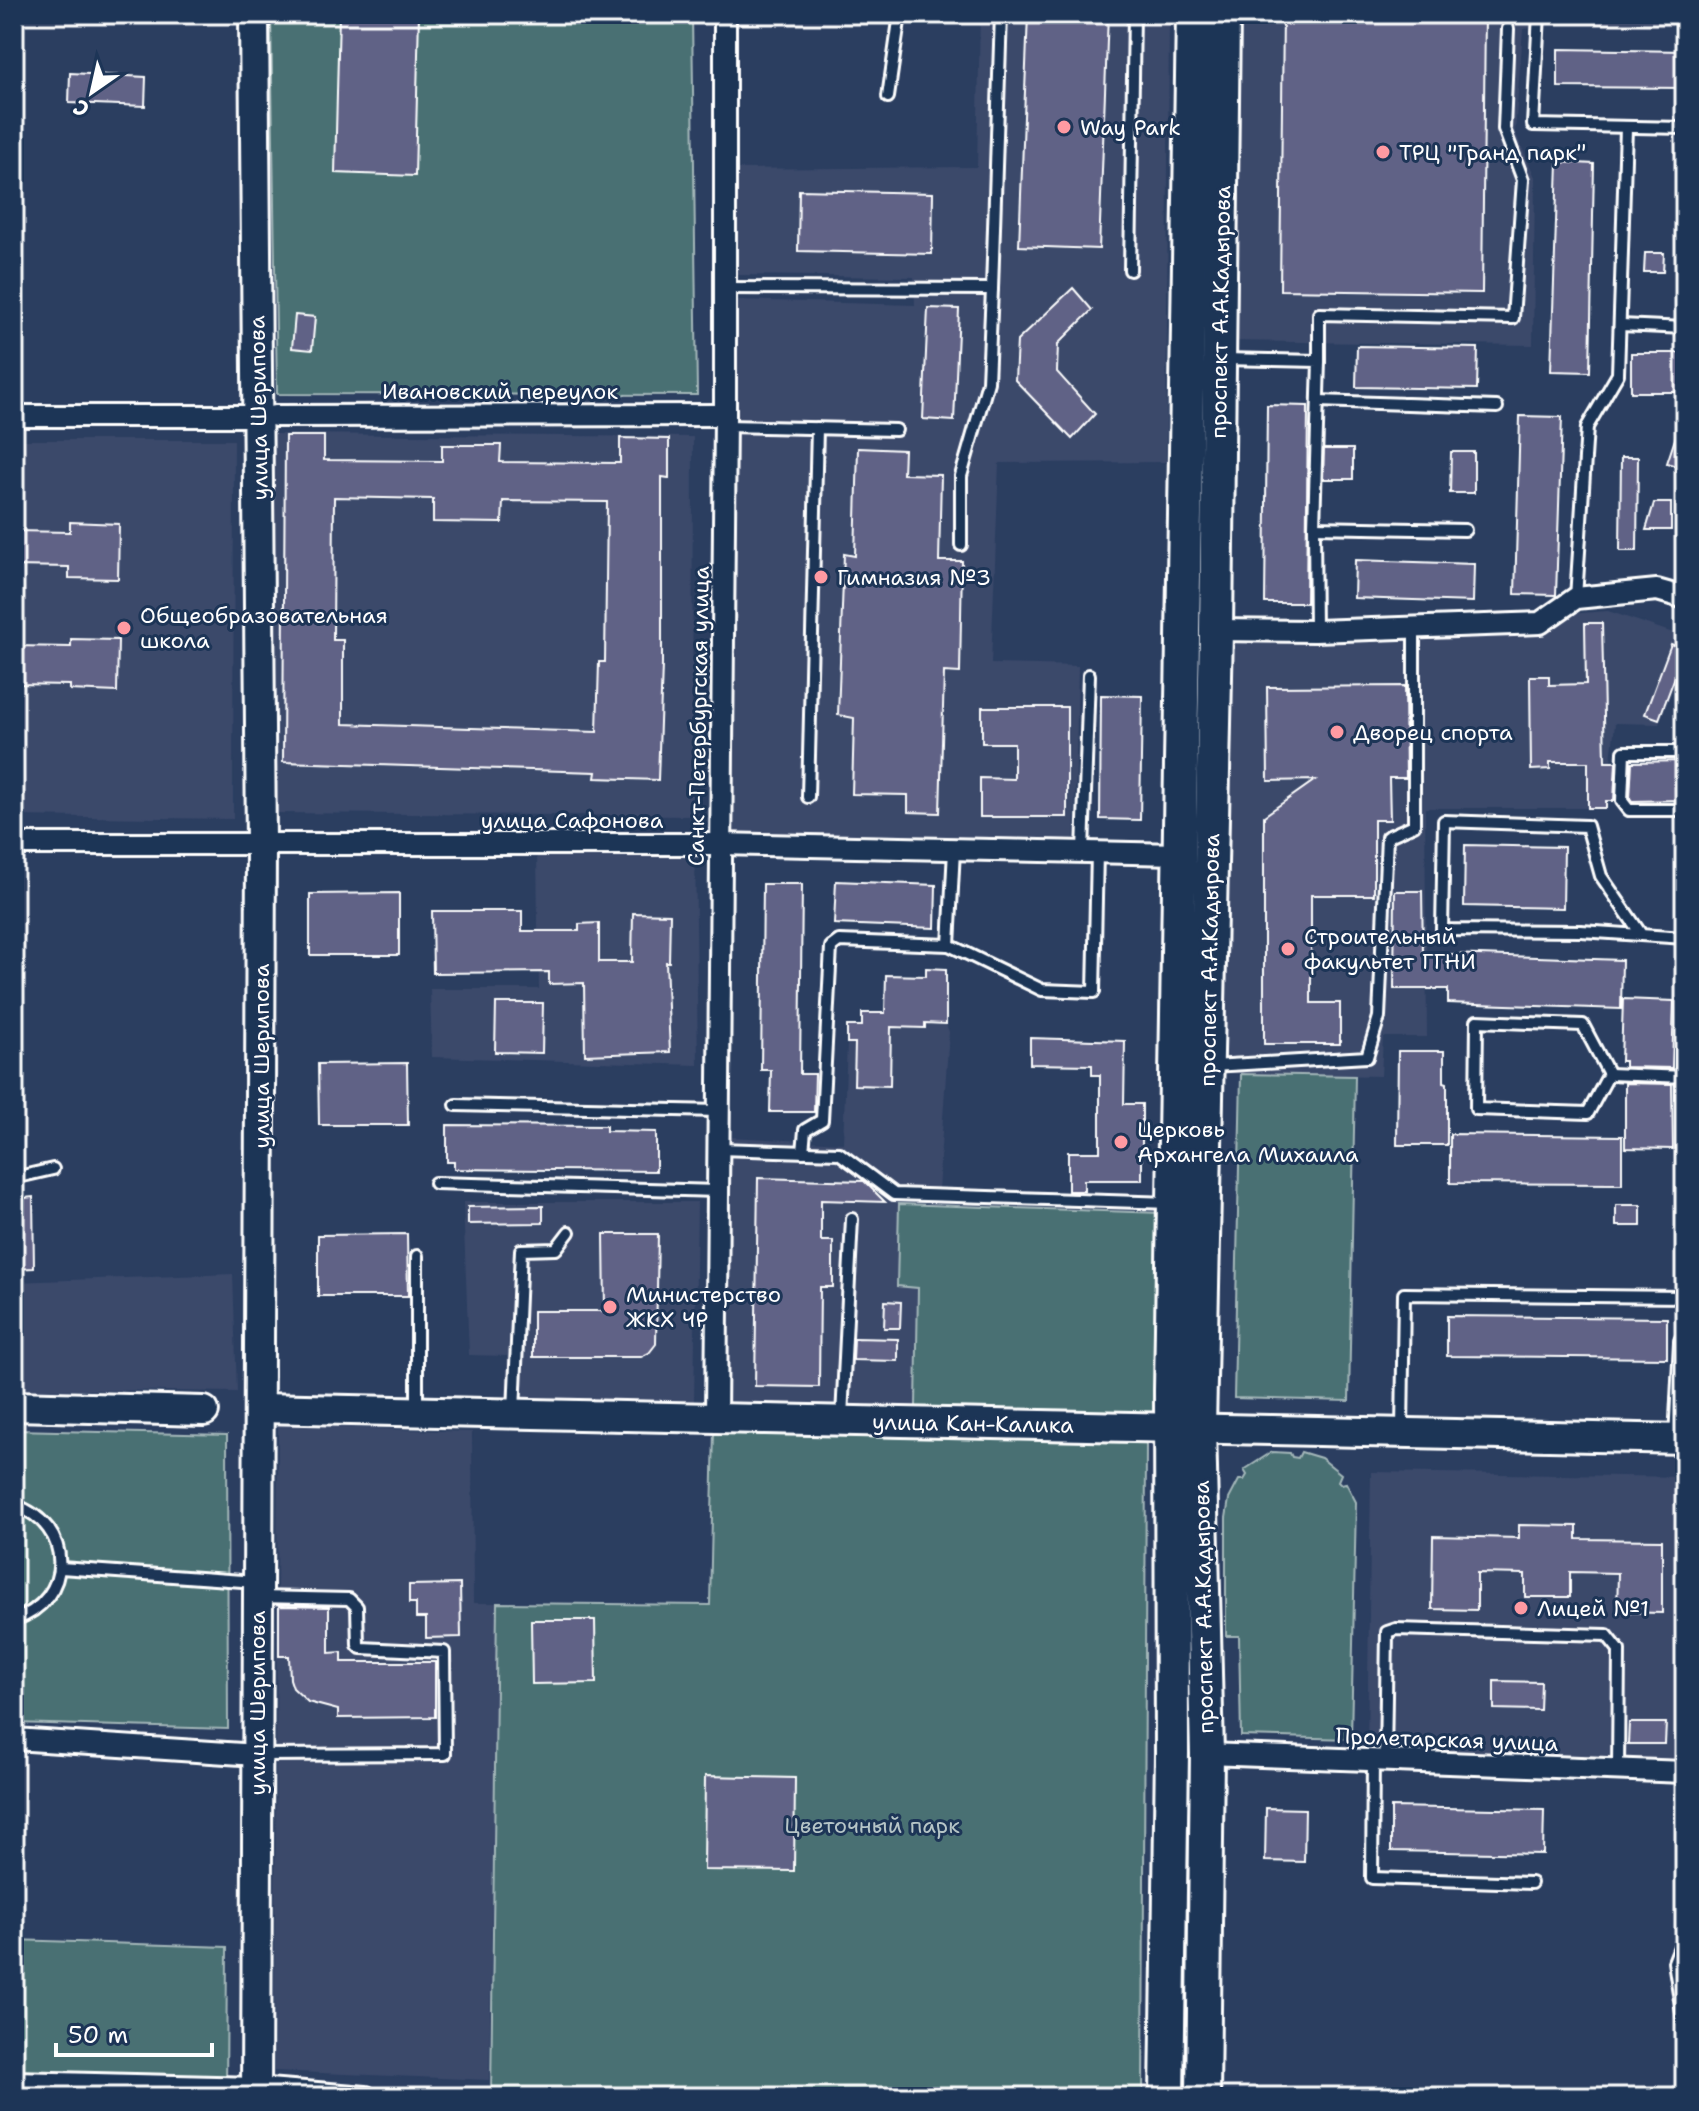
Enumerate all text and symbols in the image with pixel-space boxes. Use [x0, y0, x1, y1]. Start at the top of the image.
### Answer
north arrow [52, 52, 132, 132]
text: С [67, 92, 95, 124]
place label: Way Park [1080, 113, 1181, 142]
marker: Way Park [1055, 118, 1073, 136]
place label: ТРЦ "Гранд парк" [1399, 138, 1586, 167]
marker: ТРЦ "Гранд парк" [1374, 143, 1392, 161]
street label: проспект А.А.Кадырова [1204, 185, 1237, 439]
street label: улица Шерипова [242, 315, 275, 501]
street label: Ивановский переулок [382, 377, 618, 406]
place label: Гимназия №3 [837, 563, 991, 592]
street label: Санкт-Петербургская улица [681, 565, 716, 866]
marker: Гимназия №3 [812, 568, 830, 586]
place label: Общеобразовательная школа [140, 601, 388, 655]
marker: Общеобразовательная школа [115, 619, 133, 637]
place label: Дворец спорта [1353, 718, 1513, 747]
marker: Дворец спорта [1328, 723, 1346, 741]
street label: улица Сафонова [481, 806, 664, 835]
street label: проспект А.А.Кадырова [1193, 833, 1226, 1087]
place label: Строительный факультет ГГНИ [1304, 922, 1476, 976]
marker: Строительный факультет ГГНИ [1279, 940, 1297, 958]
street label: улица Шерипова [247, 963, 276, 1148]
place label: Церковь Архангела Михаила [1137, 1115, 1359, 1169]
marker: Церковь Архангела Михаила [1112, 1133, 1130, 1151]
place label: Министерство ЖКХ ЧР [626, 1280, 781, 1334]
marker: Министерство ЖКХ ЧР [601, 1298, 619, 1316]
street label: улица Кан-Калика [872, 1407, 1074, 1440]
street label: проспект А.А.Кадырова [1187, 1480, 1220, 1734]
place label: Лицей №1 [1537, 1594, 1649, 1623]
marker: Лицей №1 [1512, 1599, 1530, 1617]
street label: улица Шерипова [243, 1610, 272, 1795]
street label: Пролетарская улица [1335, 1721, 1559, 1758]
park label: Цветочный парк [784, 1811, 960, 1840]
scale bar [56, 2007, 212, 2057]
text: 50 m [68, 2019, 128, 2051]

